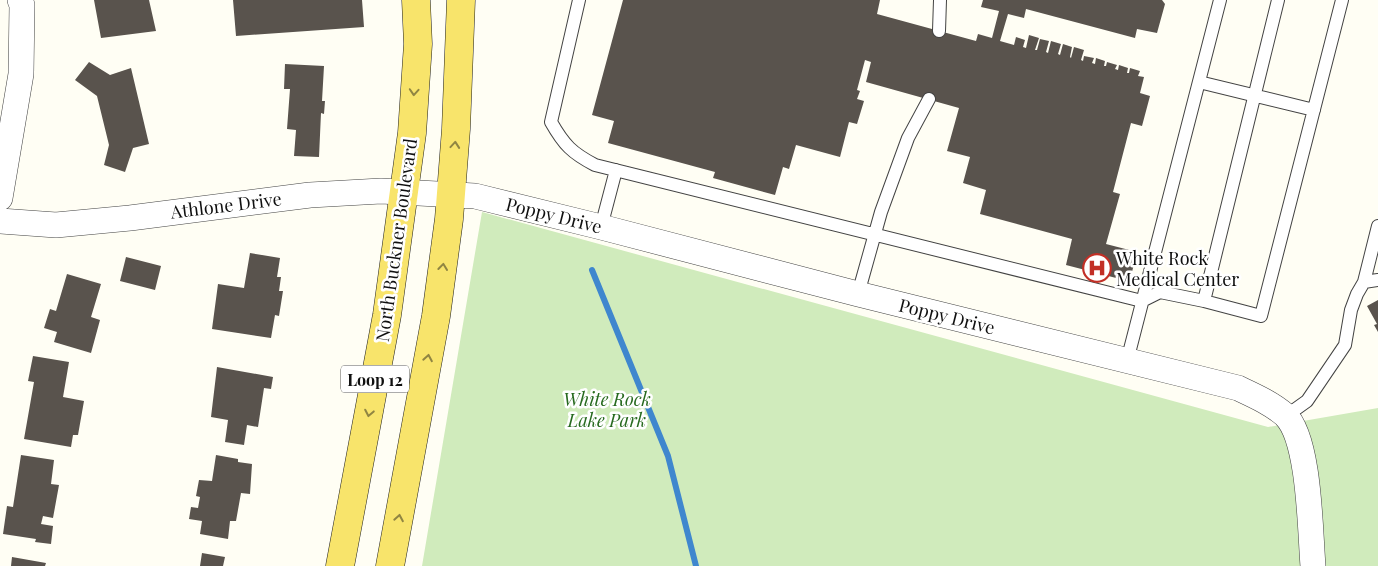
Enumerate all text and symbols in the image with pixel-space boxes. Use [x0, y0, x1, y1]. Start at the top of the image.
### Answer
one-way arrow [409, 89, 420, 97]
street label: North Buckner Boulevard [370, 136, 422, 343]
one-way arrow [449, 141, 460, 149]
street label: Athlone Drive [168, 186, 283, 224]
street label: Poppy Drive [504, 191, 604, 239]
place label: White Rock Medical Center [1115, 246, 1239, 291]
hospital icon: White Rock Medical Center [1082, 253, 1112, 283]
one-way arrow [437, 263, 447, 272]
street label: Poppy Drive [897, 292, 997, 340]
one-way arrow [423, 354, 433, 363]
road number: Loop 12 [341, 366, 409, 392]
park label: White Rock Lake Park [563, 387, 651, 432]
one-way arrow [364, 408, 374, 417]
one-way arrow [393, 514, 403, 522]

